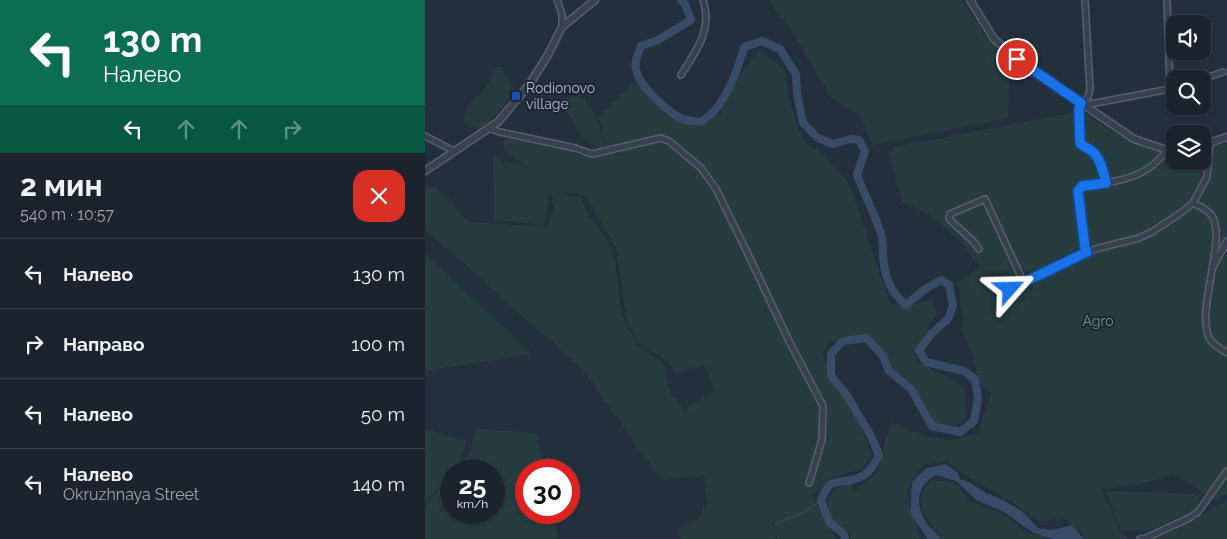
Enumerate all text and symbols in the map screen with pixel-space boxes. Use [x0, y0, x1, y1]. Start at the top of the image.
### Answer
map controls [1166, 15, 1211, 170]
button: sound [1166, 15, 1211, 60]
text: 130 m [103, 19, 202, 60]
icon: left [20, 20, 85, 85]
pin [996, 38, 1038, 80]
icon: arrive [1003, 45, 1031, 73]
text: Налево [103, 61, 181, 87]
button: search [1166, 70, 1211, 115]
place label: Rodionovo village [526, 80, 595, 112]
marker: Rodionovo village [510, 90, 522, 102]
icon: left [119, 115, 147, 143]
icon: ahead [172, 115, 200, 143]
icon: ahead [225, 115, 253, 143]
icon: right [278, 115, 306, 143]
button: layers [1166, 125, 1211, 170]
text: 2 мин [20, 168, 103, 203]
button: close [353, 170, 405, 222]
text: 540 m · 10:57 [20, 205, 114, 224]
icon: left [20, 260, 48, 288]
position arrow [983, 262, 1035, 314]
text: Налево [63, 263, 133, 285]
text: 130 m [353, 263, 405, 285]
park label: Agro [1083, 313, 1113, 329]
icon: right [20, 330, 48, 358]
text: Направо [63, 333, 144, 355]
text: 100 m [351, 333, 405, 355]
icon: left [20, 400, 48, 428]
text: Налево [63, 403, 133, 425]
text: 50 m [361, 403, 405, 425]
speed limit sign: 30 [515, 459, 580, 524]
text: Налево [63, 463, 133, 485]
icon: left [20, 470, 48, 498]
text: 25 [459, 470, 486, 500]
text: 140 m [353, 473, 405, 495]
text: Okruzhnaya Street [63, 485, 199, 504]
text: km/h [457, 497, 488, 511]

